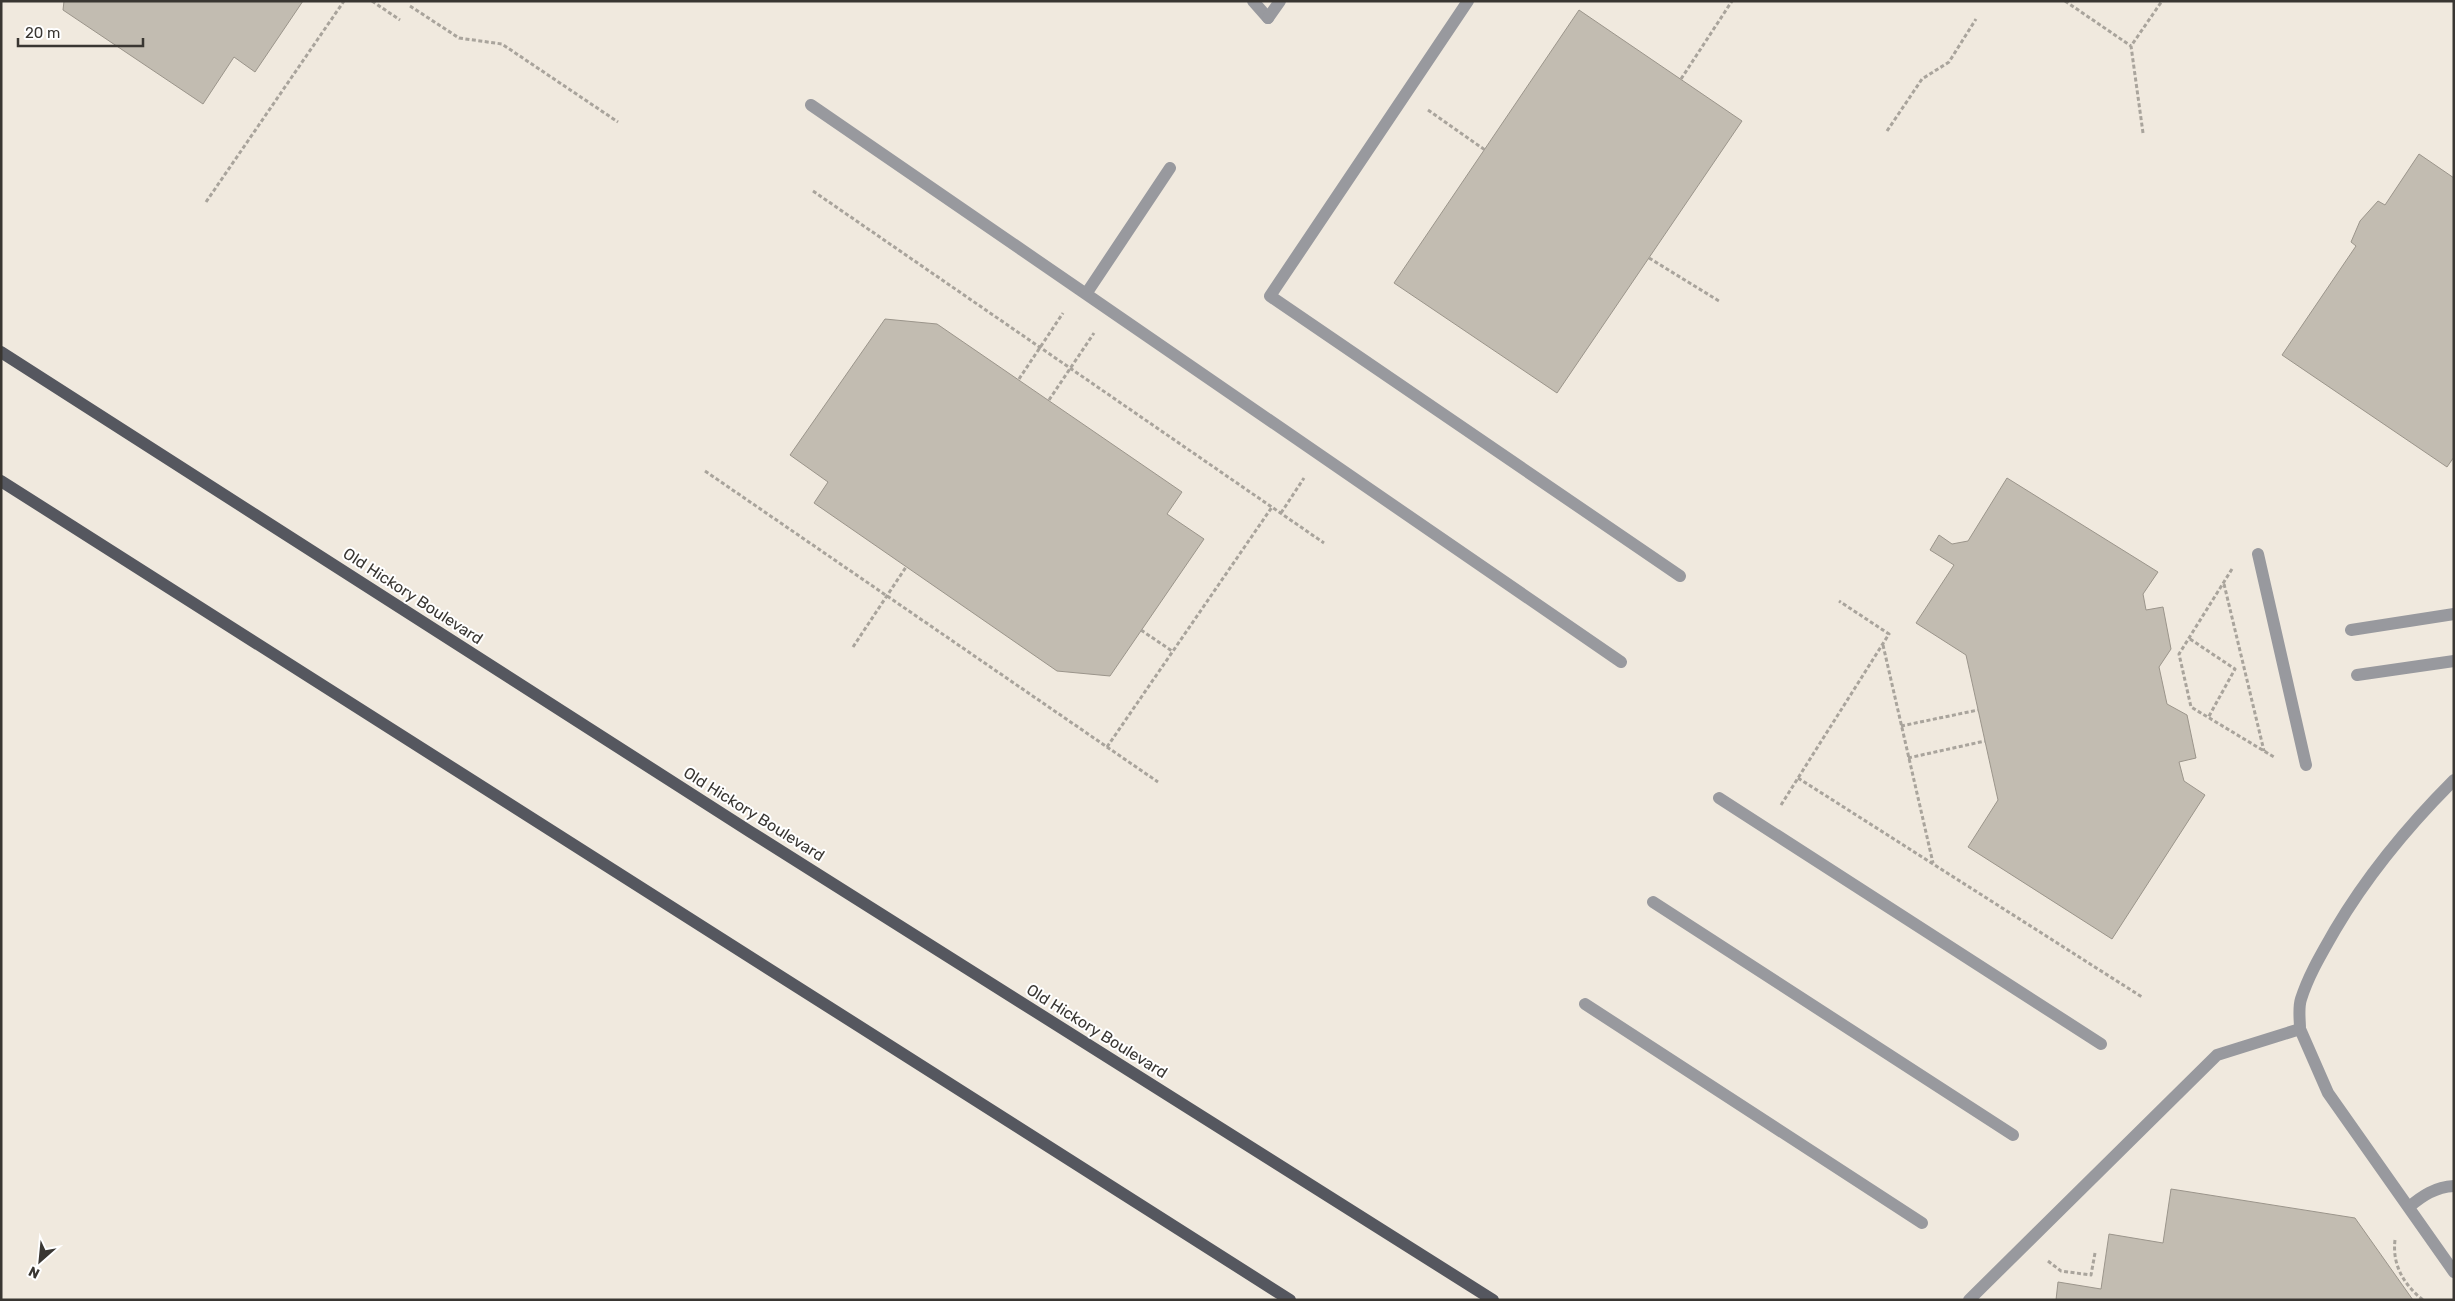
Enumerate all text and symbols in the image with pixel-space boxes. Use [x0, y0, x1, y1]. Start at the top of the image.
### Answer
scale bar [18, 15, 142, 47]
text: 20 m [25, 24, 60, 42]
street label: Old Hickory Boulevard [340, 544, 486, 648]
street label: Old Hickory Boulevard [680, 763, 828, 865]
street label: Old Hickory Boulevard [1023, 980, 1171, 1082]
north arrow [15, 1236, 65, 1286]
text: N [26, 1262, 43, 1282]

